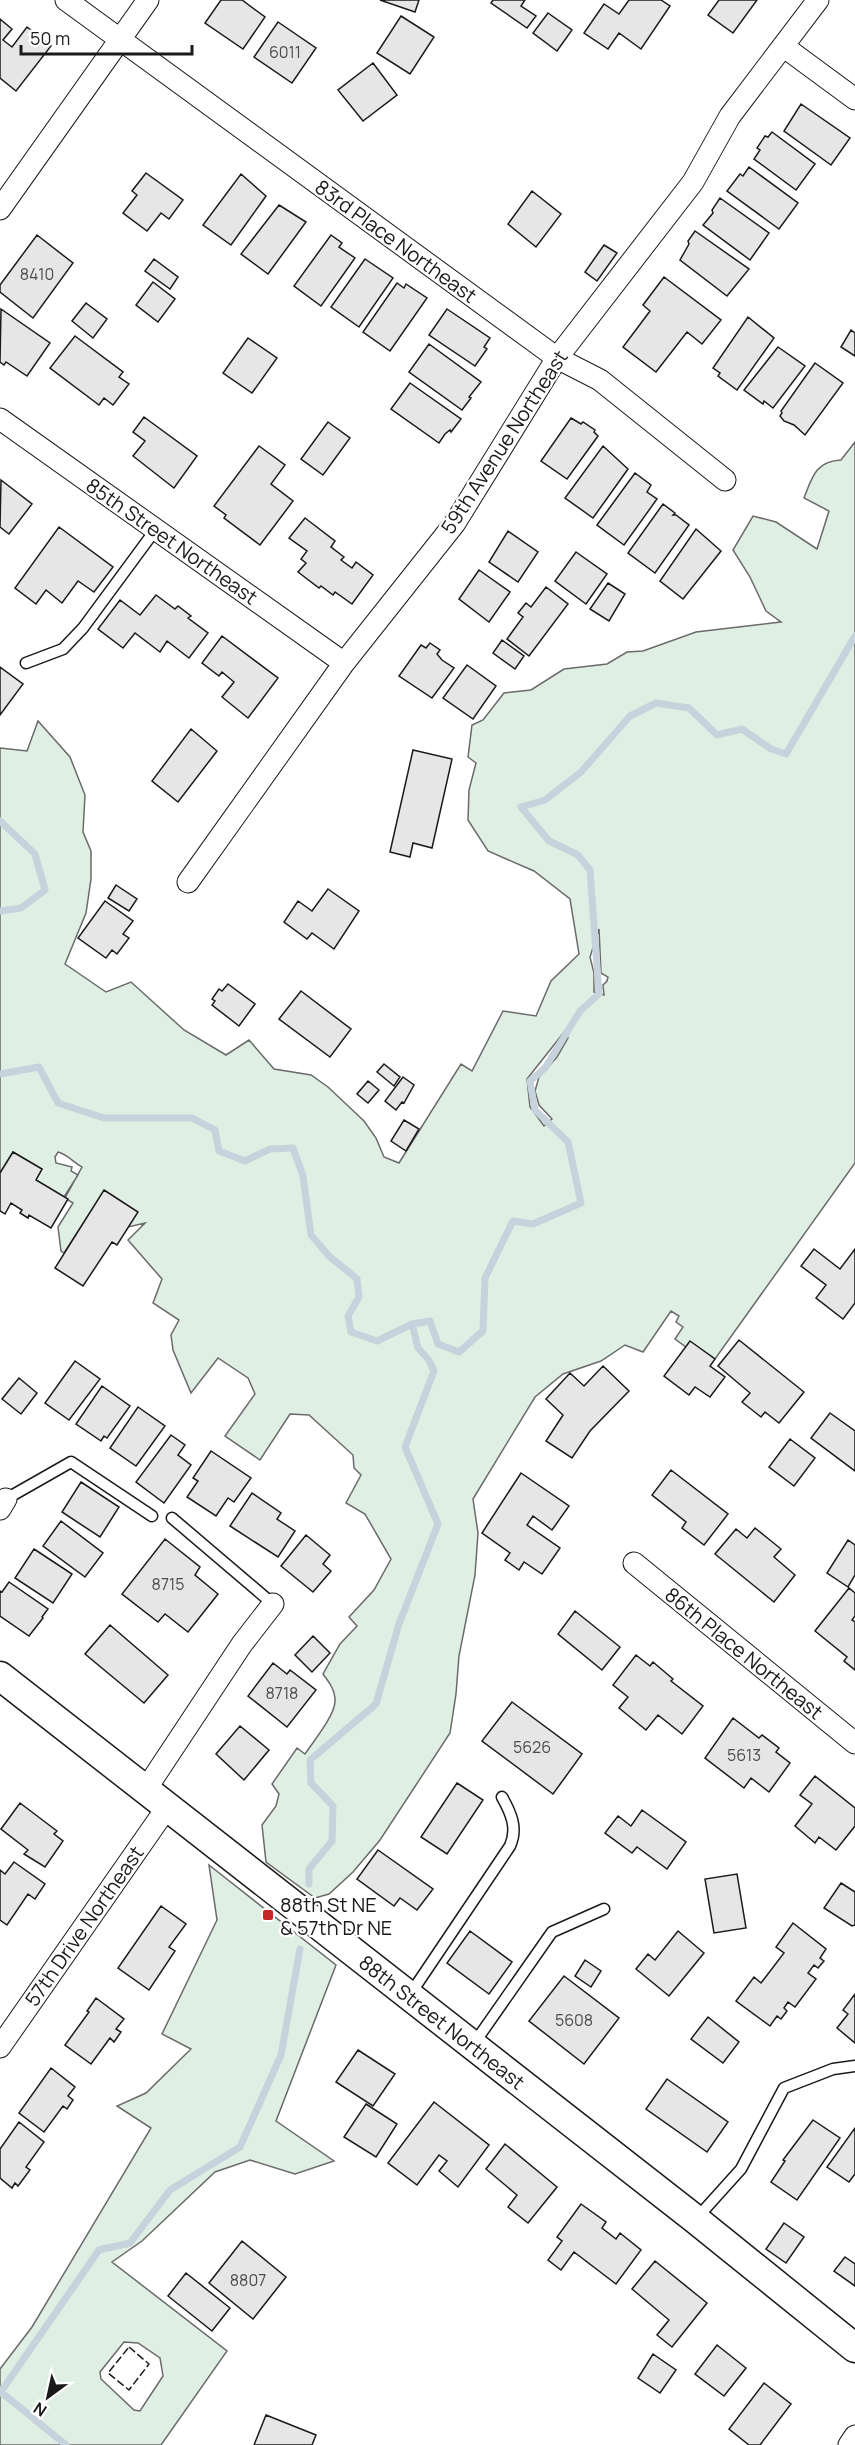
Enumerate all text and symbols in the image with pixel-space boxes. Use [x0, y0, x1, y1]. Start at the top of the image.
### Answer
scale bar [21, 18, 192, 56]
text: 50 m [30, 26, 70, 50]
house number: 6011 [269, 41, 301, 63]
street label: 83rd Place Northeast [310, 173, 482, 309]
house number: 8410 [20, 263, 54, 285]
street label: 59th Avenue Northeast [434, 345, 574, 539]
street label: 85th Street Northeast [81, 472, 263, 610]
house number: 8715 [152, 1573, 184, 1595]
street label: 86th Place Northeast [659, 1581, 829, 1725]
house number: 8718 [266, 1682, 298, 1704]
house number: 5626 [513, 1736, 551, 1758]
house number: 5613 [727, 1744, 761, 1766]
street label: 57th Drive Northeast [18, 1840, 150, 2012]
place label: 88th St NE & 57th Dr NE [280, 1891, 392, 1941]
marker: 88th St NE & 57th Dr NE [261, 1908, 275, 1922]
street label: 88th Street Northeast [353, 1949, 531, 2095]
house number: 5608 [555, 2009, 593, 2031]
house number: 8807 [230, 2269, 266, 2291]
north arrow [18, 2367, 78, 2427]
text: N [29, 2397, 51, 2422]

